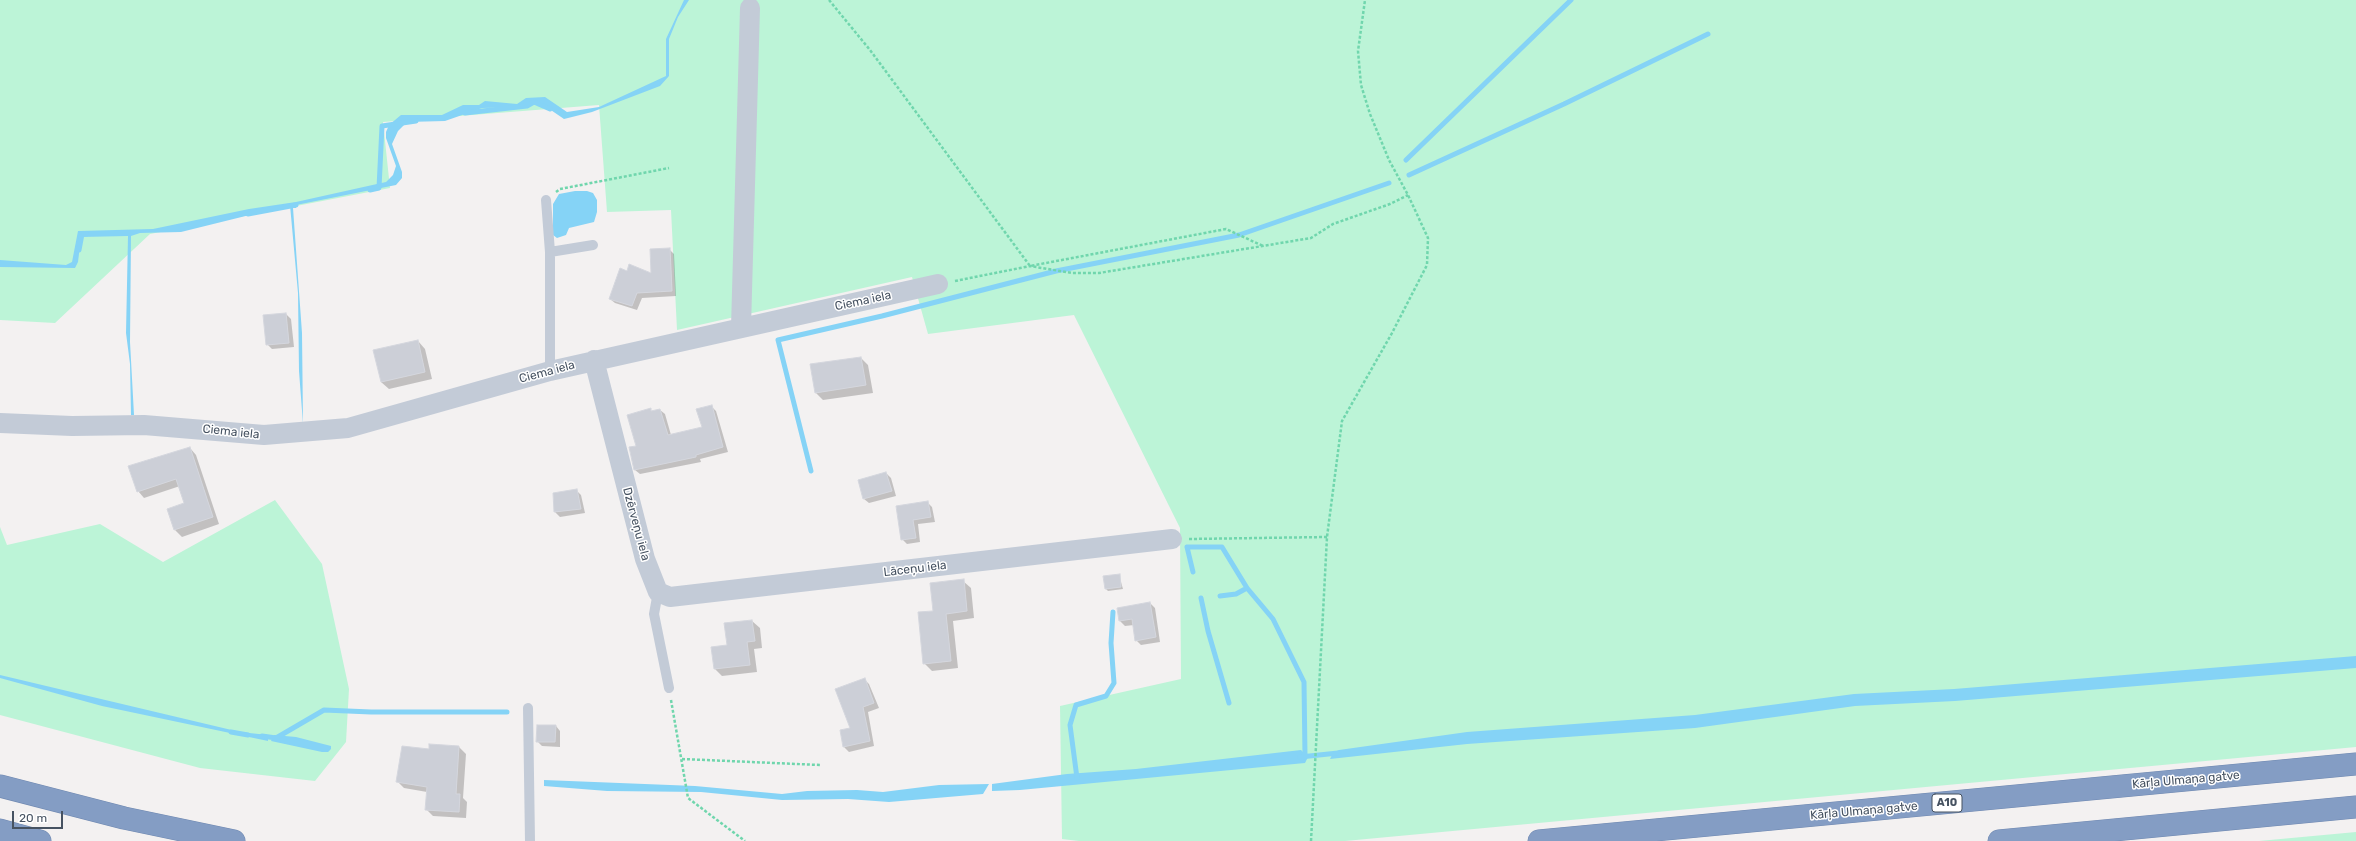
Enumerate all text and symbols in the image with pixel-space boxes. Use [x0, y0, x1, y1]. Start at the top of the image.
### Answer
street label: Ciema iela [834, 288, 892, 314]
street label: Ciema iela [518, 358, 576, 386]
street label: Ciema iela [202, 422, 260, 442]
street label: Dzērveņu iela [619, 486, 653, 562]
street label: Lāceņu iela [883, 558, 947, 580]
street label: Kārļa Ulmaņa gatve [2132, 768, 2240, 792]
road number: A10 [1932, 794, 1962, 812]
street label: Kārļa Ulmaņa gatve [1810, 799, 1918, 823]
scale bar [14, 803, 65, 829]
text: 20 m [19, 811, 47, 825]

